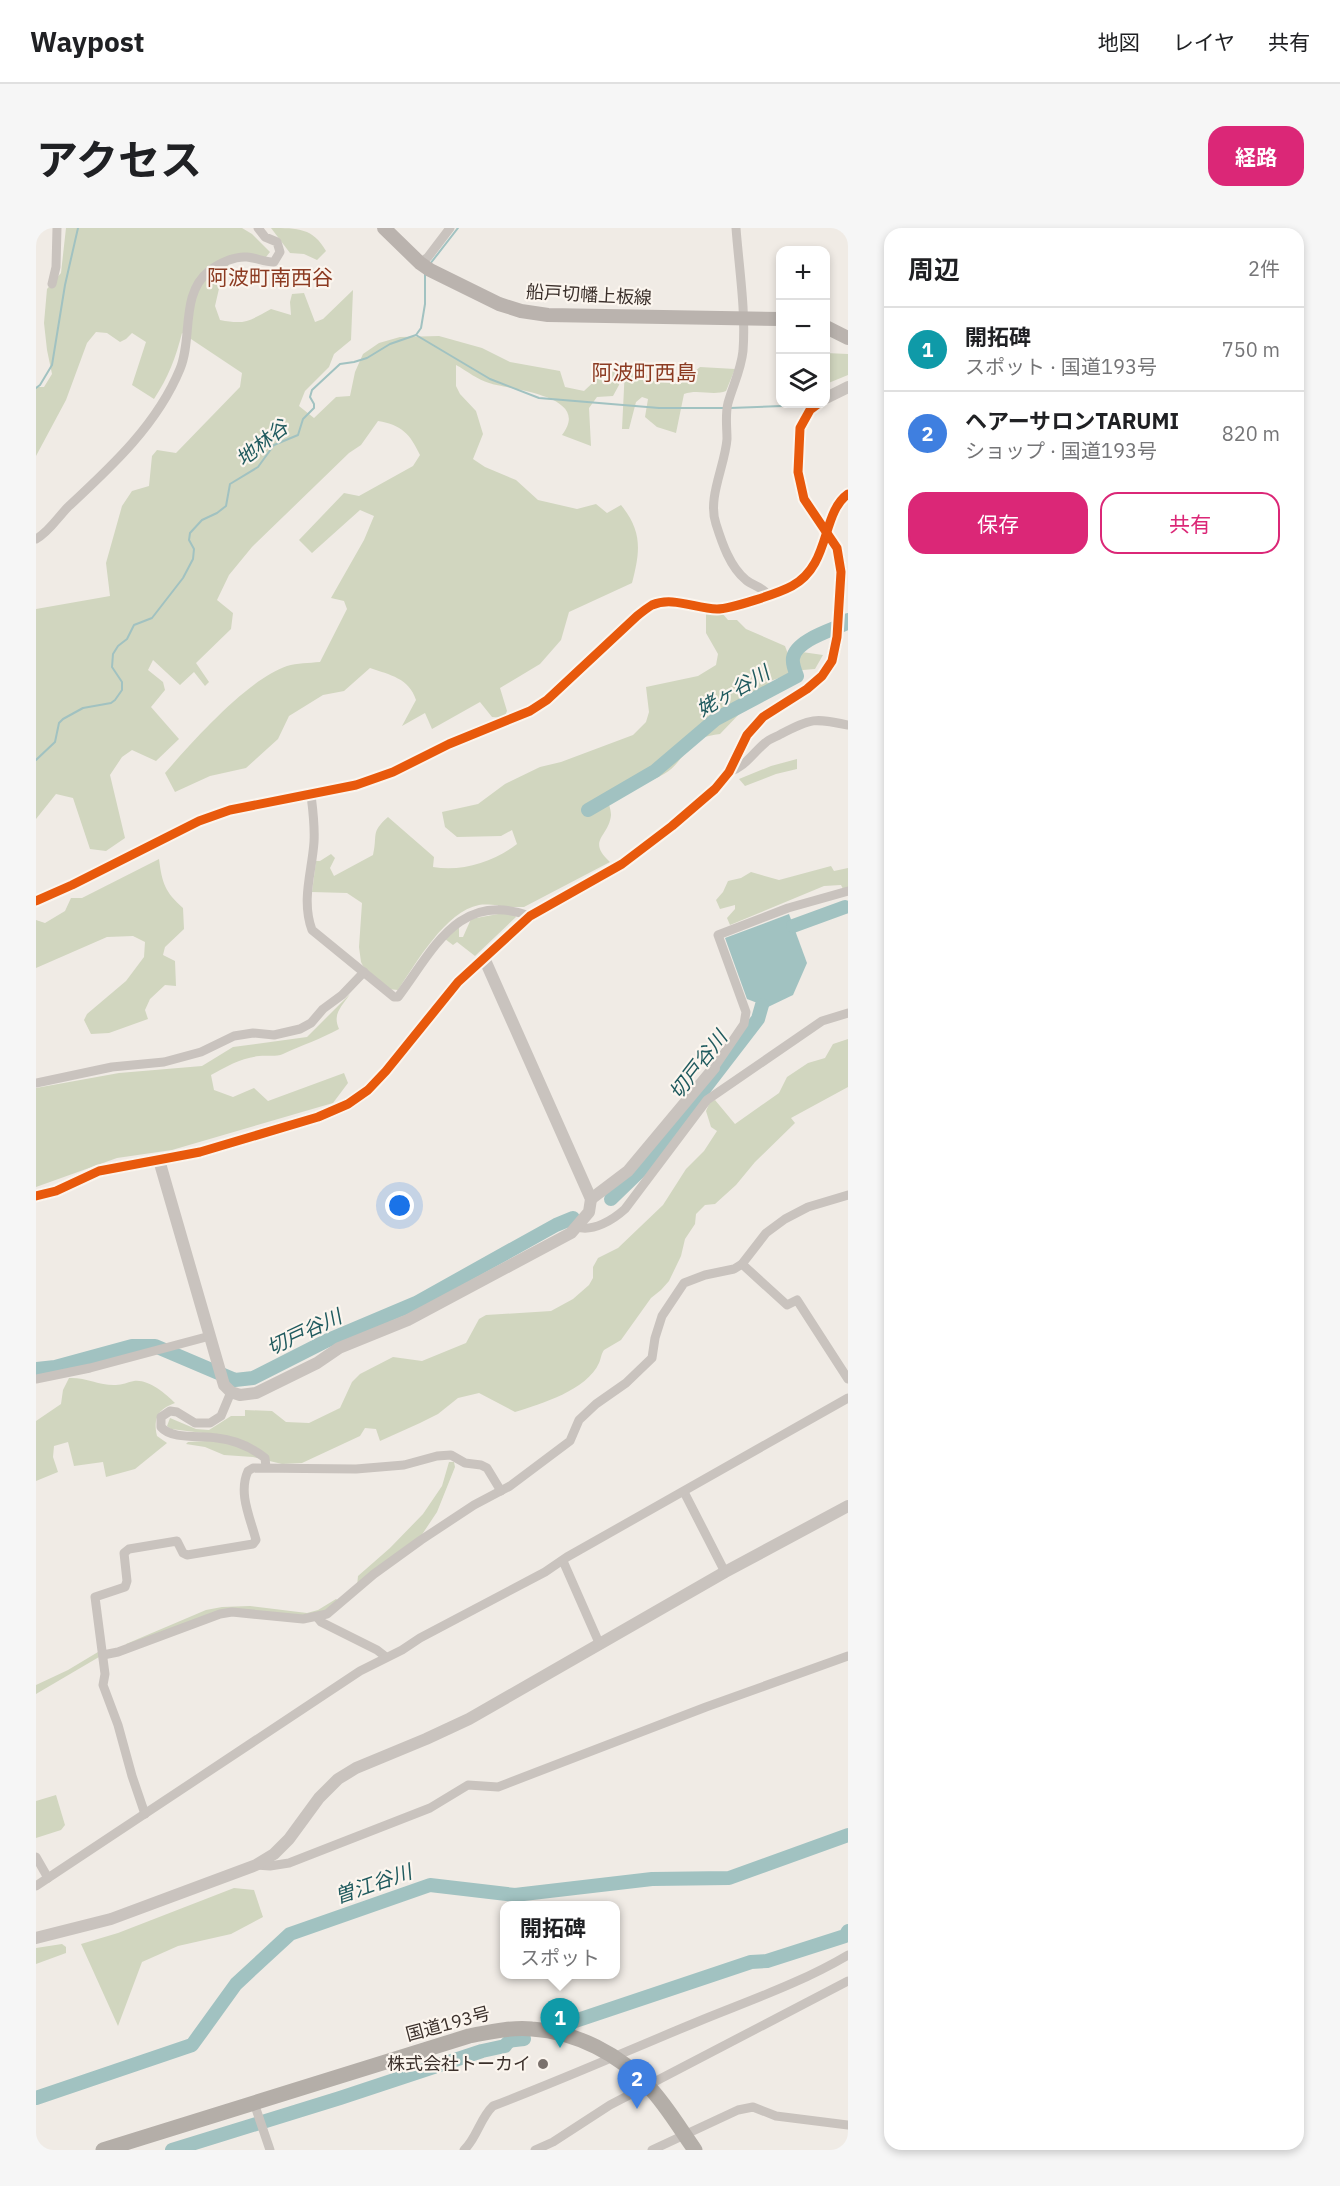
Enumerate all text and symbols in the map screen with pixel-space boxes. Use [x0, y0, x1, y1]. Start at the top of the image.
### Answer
text: Waypost [30, 23, 144, 60]
text: 地図 [1098, 28, 1140, 56]
text: レイヤ [1173, 28, 1235, 56]
text: 共有 [1268, 28, 1310, 56]
button: 経路 [1208, 126, 1304, 186]
text: アクセス [36, 132, 202, 187]
map controls [776, 246, 830, 408]
button: + [776, 246, 830, 300]
text: 周辺 [908, 252, 960, 286]
text: 2件 [1248, 255, 1280, 282]
district label: 阿波町南西谷 [207, 263, 333, 291]
street label: 船戸切幡上板線 [526, 280, 653, 309]
button: − [776, 300, 830, 354]
text: 開拓碑 [965, 322, 1031, 351]
text: 1 [922, 336, 934, 363]
text: 750 m [1222, 336, 1280, 363]
text: スポット · 国道193号 [965, 353, 1157, 380]
button: layers [776, 354, 830, 408]
district label: 阿波町西島 [592, 358, 697, 386]
text: ヘアーサロンTARUMI [965, 406, 1179, 435]
water label: 地林谷 [230, 412, 295, 472]
text: 2 [922, 420, 934, 447]
text: 820 m [1222, 420, 1280, 447]
text: ショップ · 国道193号 [965, 437, 1157, 464]
button: 保存 [908, 492, 1088, 554]
button: 共有 [1100, 492, 1280, 554]
water label: 姥ヶ谷川 [691, 658, 776, 722]
water label: 切戸谷川 [662, 1023, 734, 1105]
your location [385, 1191, 414, 1220]
water label: 切戸谷川 [262, 1302, 348, 1361]
water label: 曽江谷川 [331, 1857, 417, 1909]
popup [500, 1901, 620, 1979]
text: 開拓碑 [520, 1913, 586, 1942]
text: スポット [520, 1944, 600, 1971]
pin: 1 [540, 1998, 580, 2048]
street label: 国道193号 [403, 2001, 493, 2046]
place label: 株式会社トーカイ [387, 2052, 531, 2075]
marker: 株式会社トーカイ [536, 2057, 550, 2071]
pin: 2 [618, 2060, 656, 2109]

